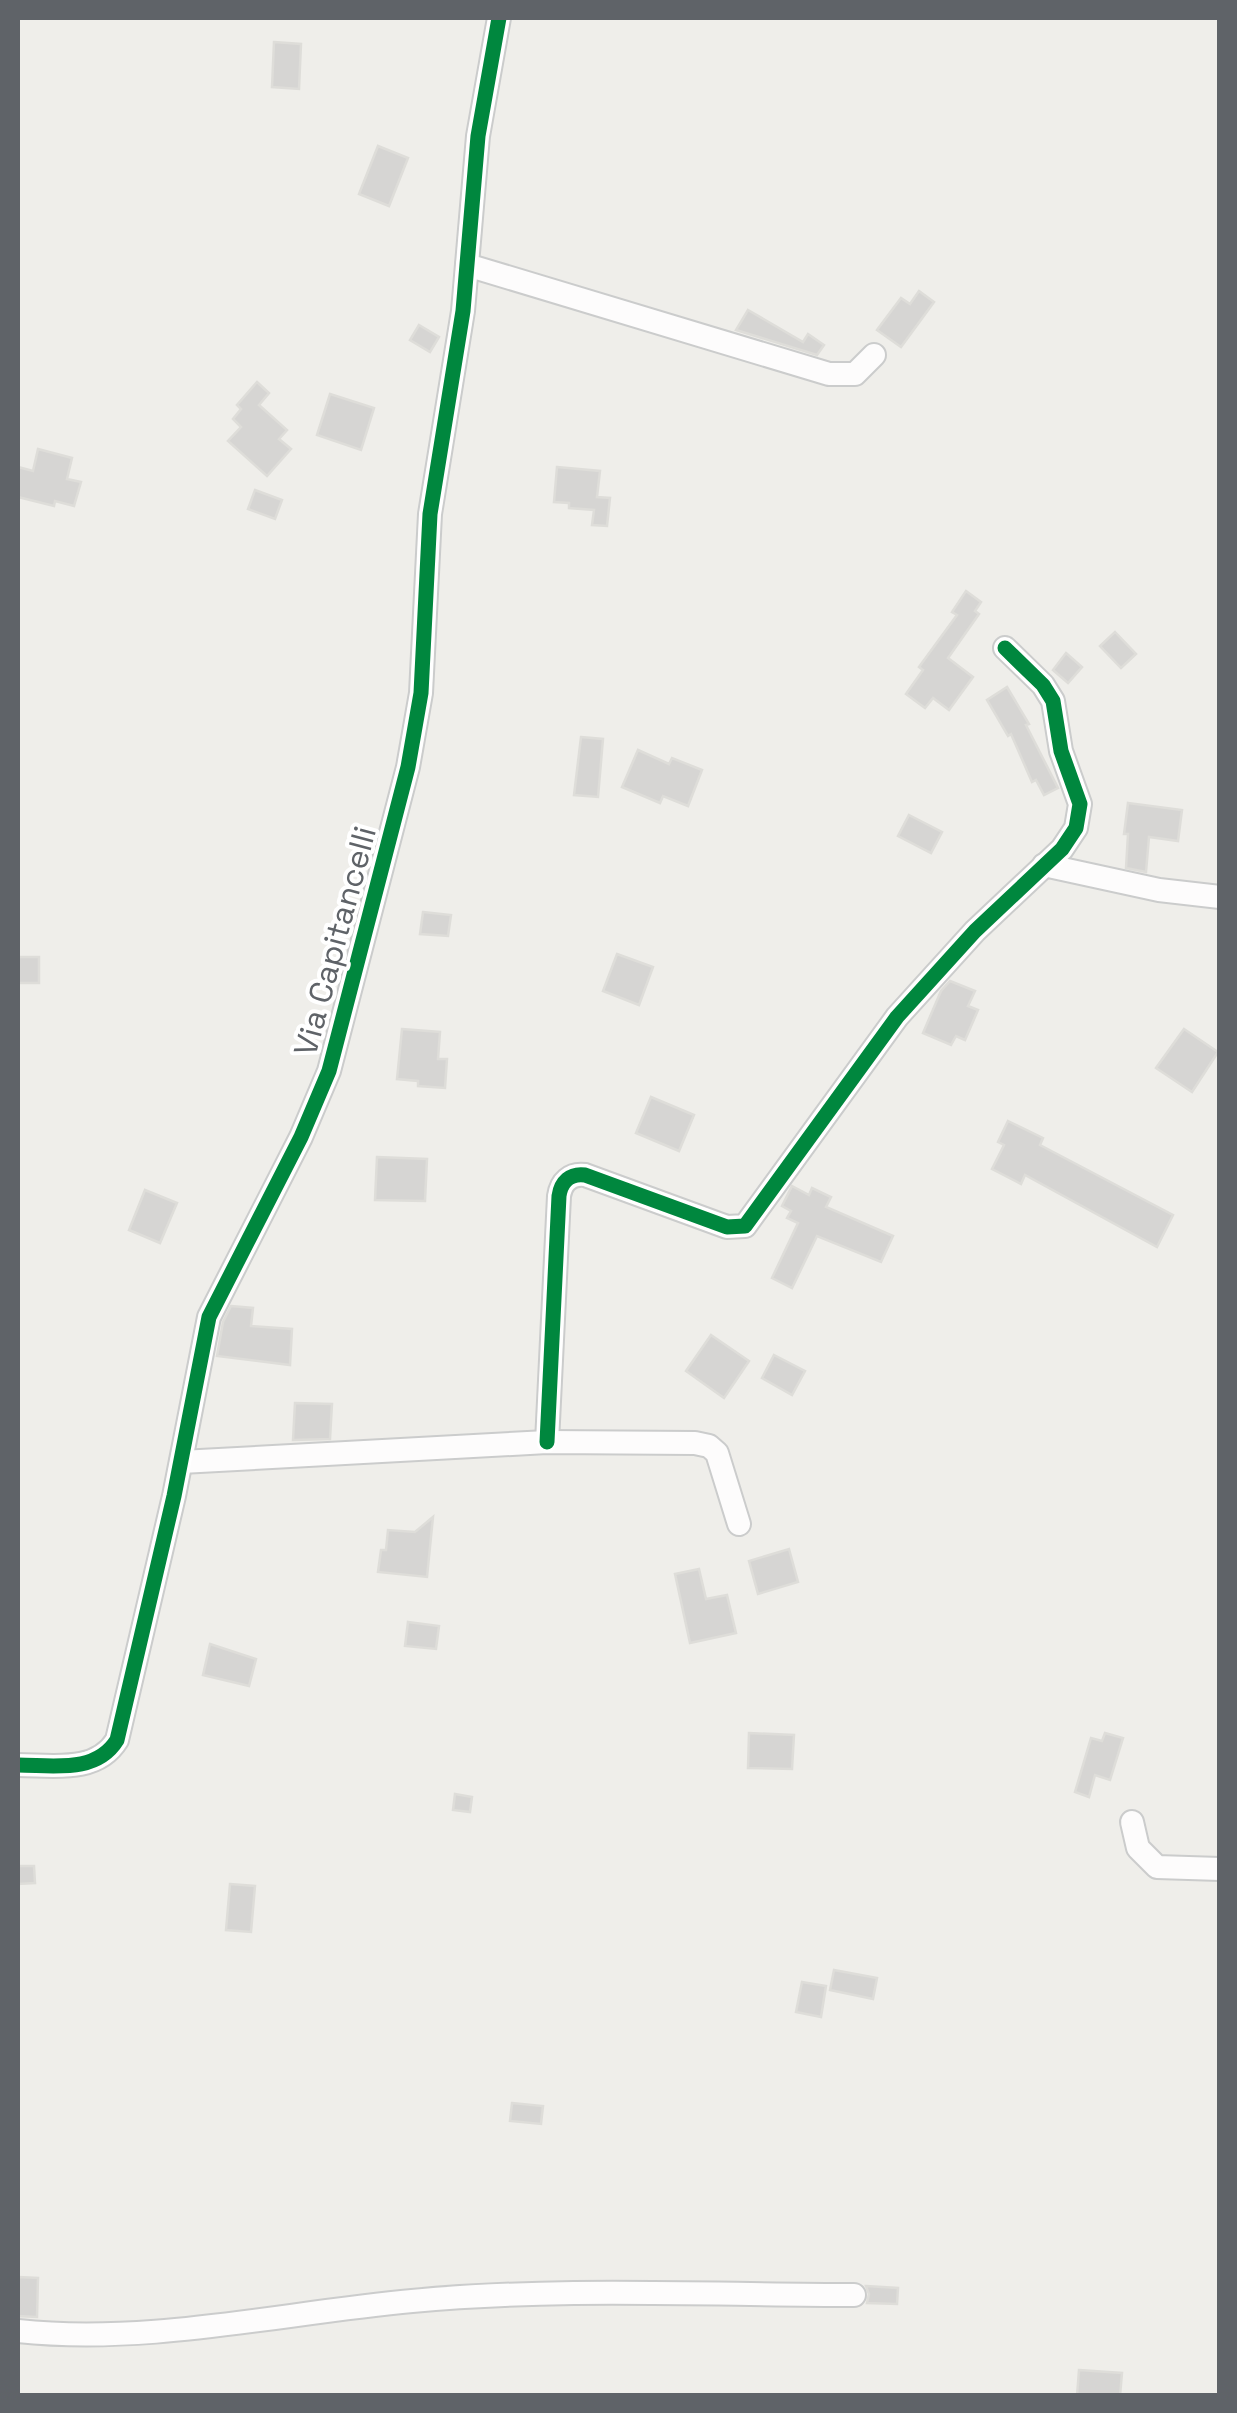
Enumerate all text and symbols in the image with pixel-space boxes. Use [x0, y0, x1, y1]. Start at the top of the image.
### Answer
street label: Via Capitancelli [285, 822, 385, 1060]

